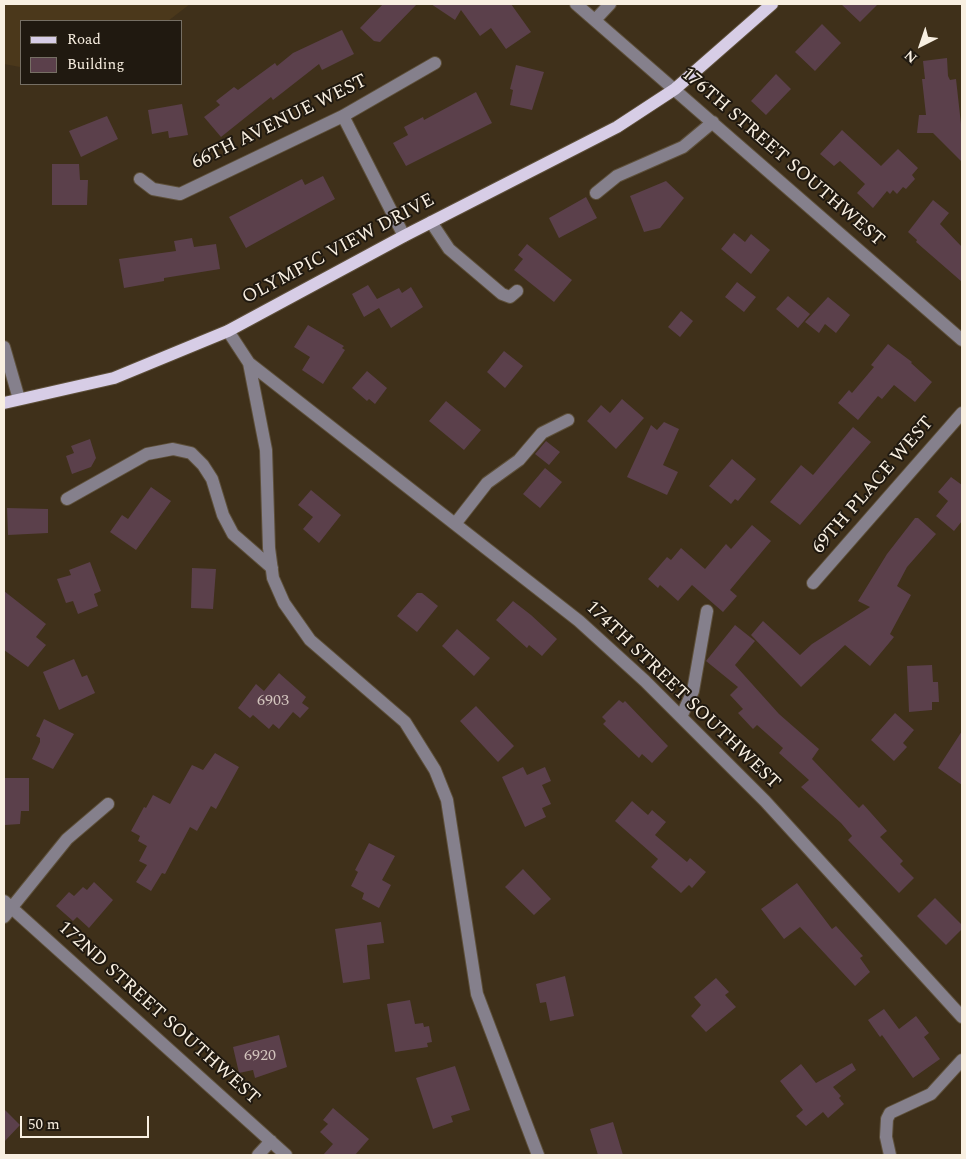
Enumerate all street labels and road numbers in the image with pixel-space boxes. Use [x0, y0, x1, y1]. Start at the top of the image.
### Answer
street label: 176TH STREET SOUTHWEST [676, 63, 888, 253]
street label: 66TH AVENUE WEST [189, 71, 371, 175]
street label: OLYMPIC VIEW DRIVE [239, 190, 439, 310]
street label: 69TH PLACE WEST [808, 413, 940, 559]
street label: 174TH STREET SOUTHWEST [580, 597, 784, 795]
street label: 172ND STREET SOUTHWEST [52, 917, 264, 1111]

